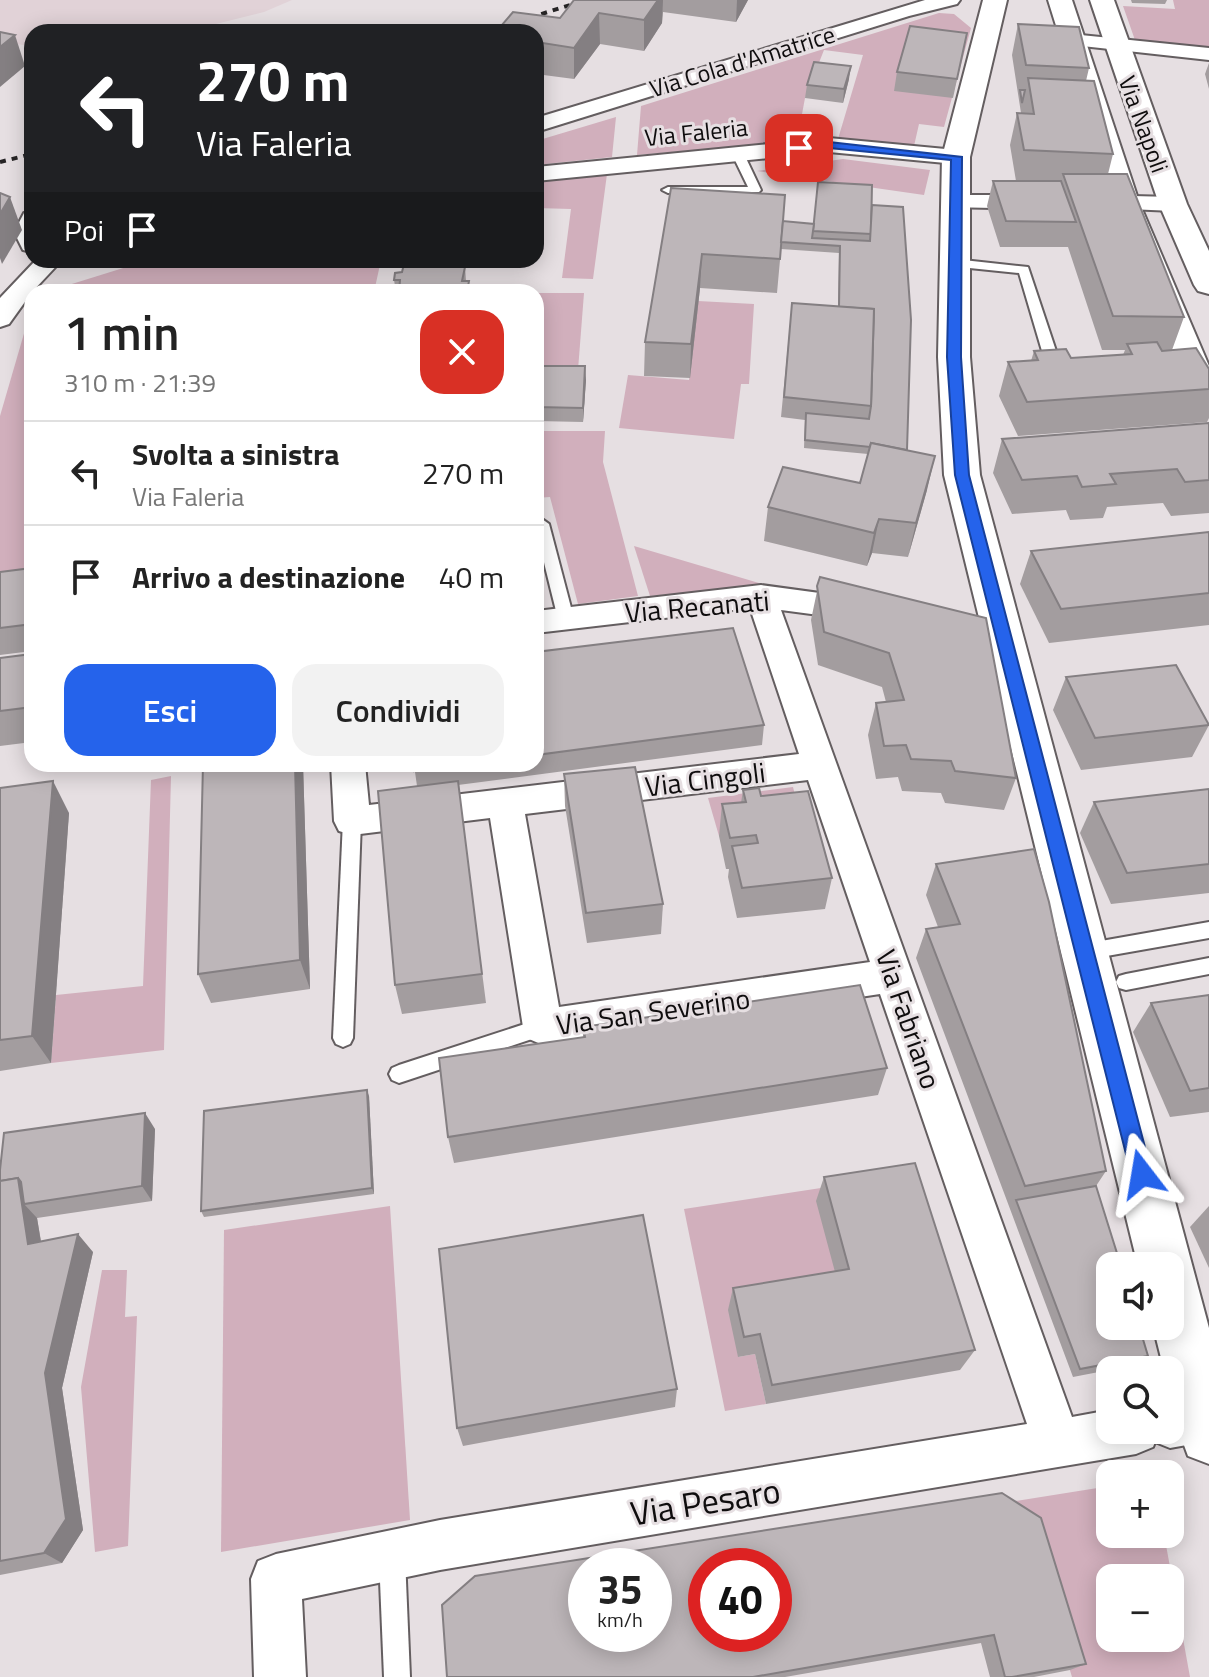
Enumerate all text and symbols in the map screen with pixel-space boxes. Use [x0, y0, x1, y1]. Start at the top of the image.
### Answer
street label: Via Cola d'Amatrice [645, 16, 839, 106]
text: 270 m [196, 38, 349, 123]
icon: left [64, 56, 168, 160]
street label: Via Napoli [1110, 70, 1178, 178]
street label: Via Faleria [643, 109, 749, 155]
pin [765, 114, 833, 182]
text: Via Faleria [196, 115, 351, 170]
icon: arrive [777, 126, 821, 170]
text: Poi [64, 207, 104, 253]
icon: arrive [120, 208, 164, 252]
text: 1 min [64, 296, 179, 369]
button: close [420, 310, 504, 394]
text: 310 m · 21:39 [64, 363, 216, 402]
text: Svolta a sinistra [132, 431, 340, 477]
text: 270 m [422, 450, 504, 496]
icon: left [64, 451, 108, 495]
text: Via Faleria [132, 477, 244, 516]
text: Arrivo a destinazione [132, 554, 405, 600]
text: 40 m [439, 554, 504, 600]
icon: arrive [64, 555, 108, 599]
street label: Via Recanati [623, 578, 771, 634]
button: Esci [64, 664, 276, 756]
button: Condividi [292, 664, 504, 756]
street label: Via Cingoli [642, 750, 768, 808]
street label: Via Fabriano [865, 944, 953, 1094]
street label: Via San Severino [553, 976, 753, 1046]
position arrow [1100, 1132, 1184, 1216]
map controls [1096, 1252, 1184, 1652]
button: sound [1096, 1252, 1184, 1340]
button: search [1096, 1356, 1184, 1444]
button: + [1096, 1460, 1184, 1548]
street label: Via Pesaro [626, 1463, 784, 1539]
speed limit sign: 40 [688, 1548, 792, 1652]
text: 35 [598, 1559, 642, 1620]
button: − [1096, 1564, 1184, 1652]
text: km/h [597, 1604, 643, 1635]

